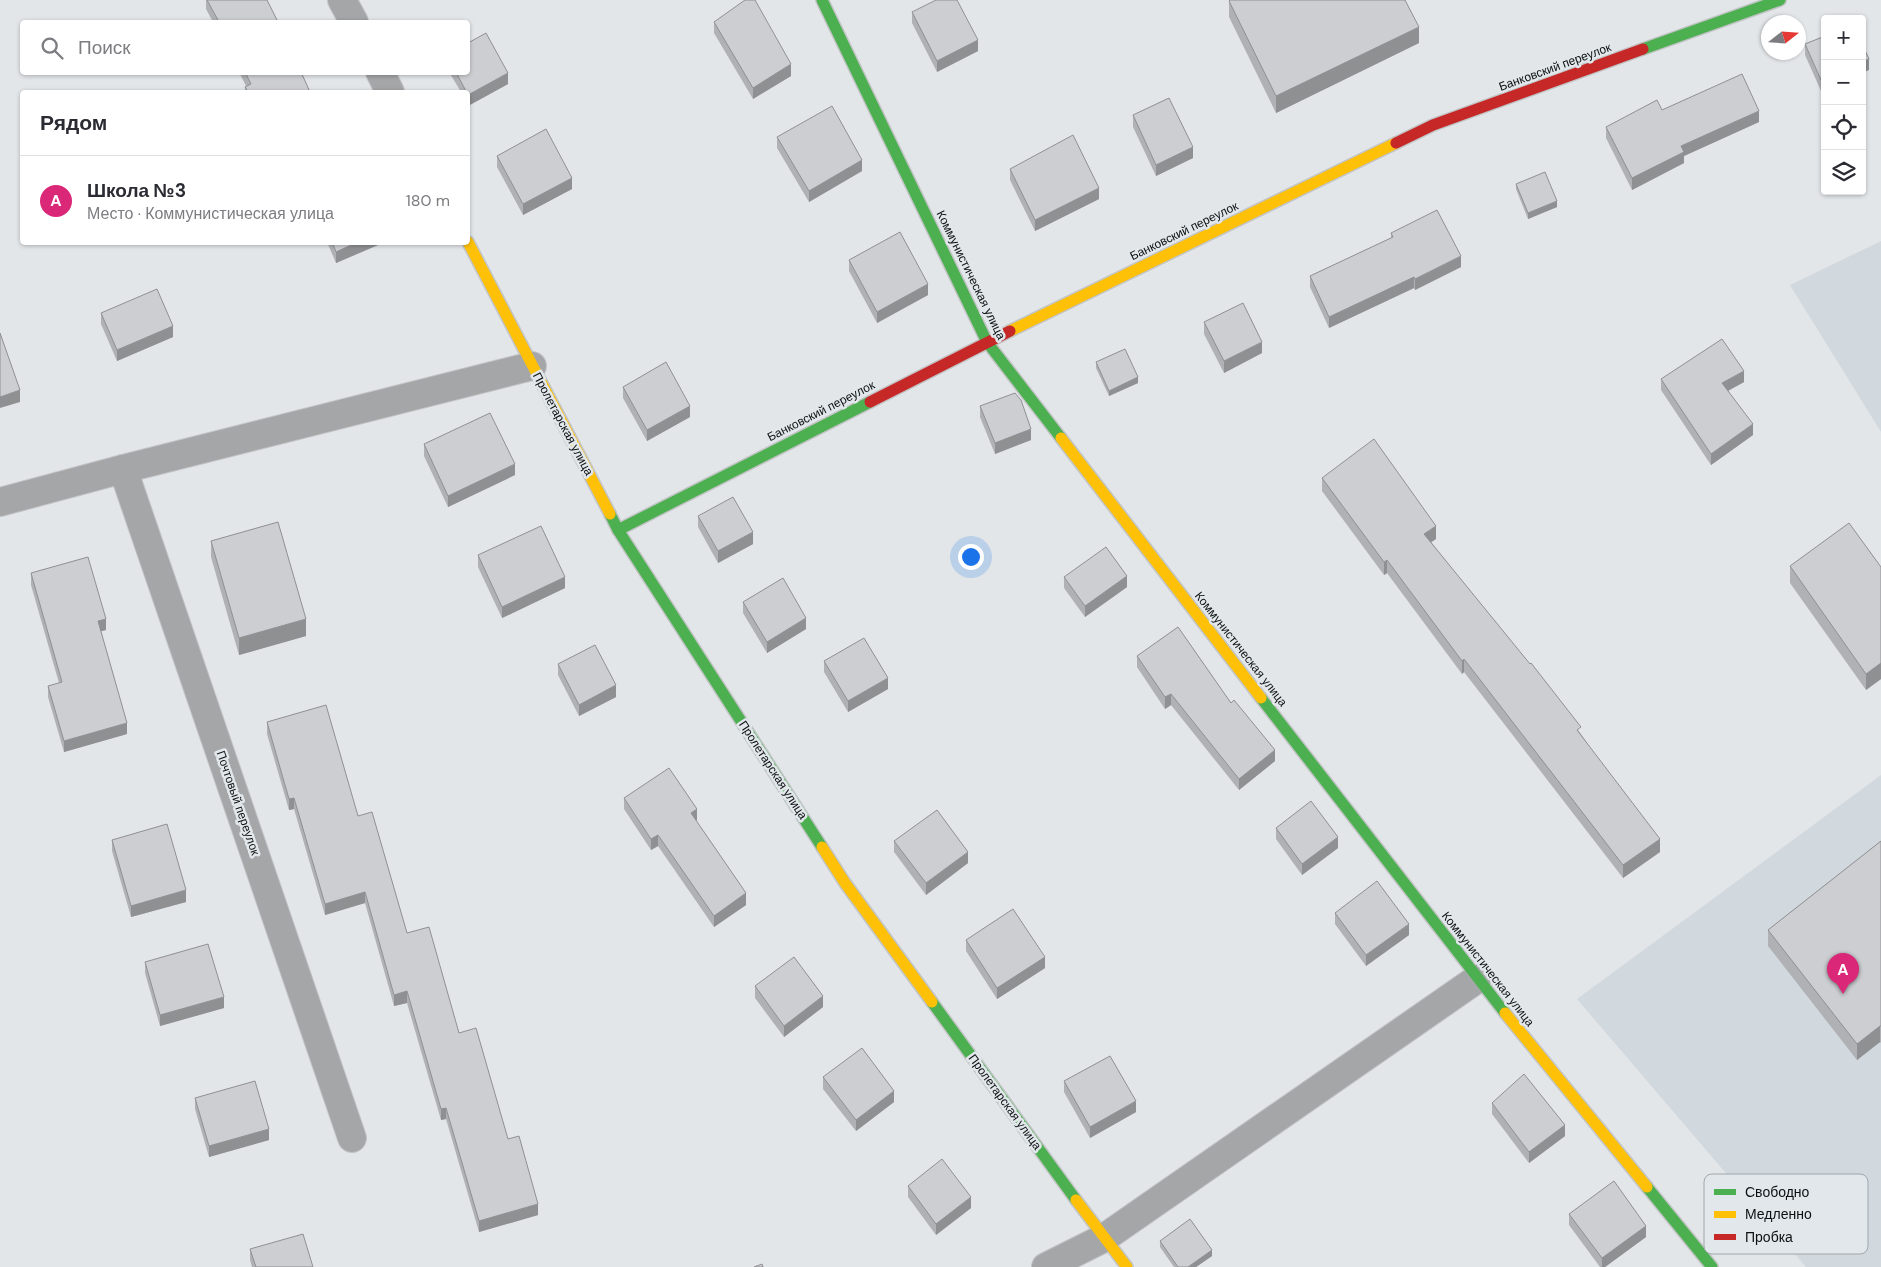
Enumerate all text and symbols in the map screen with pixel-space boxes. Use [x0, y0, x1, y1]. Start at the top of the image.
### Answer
north arrow [1761, 15, 1806, 60]
map controls [1821, 15, 1866, 195]
button: + [1821, 15, 1866, 60]
search box [20, 20, 470, 75]
icon: search [38, 34, 66, 62]
text: Поиск [78, 35, 131, 60]
street label: Банковский переулок [1497, 39, 1614, 95]
button: − [1821, 60, 1866, 105]
button: locate [1821, 105, 1866, 150]
text: Рядом [40, 109, 107, 137]
button: layers [1821, 150, 1866, 195]
text: Школа №3 [87, 178, 186, 203]
text: A [50, 190, 62, 211]
text: 180 m [406, 190, 450, 211]
street label: Банковский переулок [1127, 198, 1241, 264]
text: Место · Коммунистическая улица [87, 203, 334, 224]
street label: Коммунистическая улица [933, 208, 1009, 342]
street label: Пролетарская улица [529, 370, 597, 479]
street label: Банковский переулок [765, 377, 878, 445]
your location [958, 544, 984, 570]
street label: Коммунистическая улица [1191, 588, 1291, 710]
street label: Пролетарская улица [735, 718, 811, 823]
street label: Почтовый переулок [213, 749, 264, 858]
street label: Коммунистическая улица [1438, 908, 1538, 1030]
pin: A [1827, 953, 1859, 994]
street label: Пролетарская улица [965, 1051, 1045, 1153]
legend [1704, 1174, 1868, 1254]
text: Свободно [1745, 1183, 1810, 1201]
text: Медленно [1745, 1205, 1812, 1223]
text: Пробка [1745, 1228, 1793, 1246]

